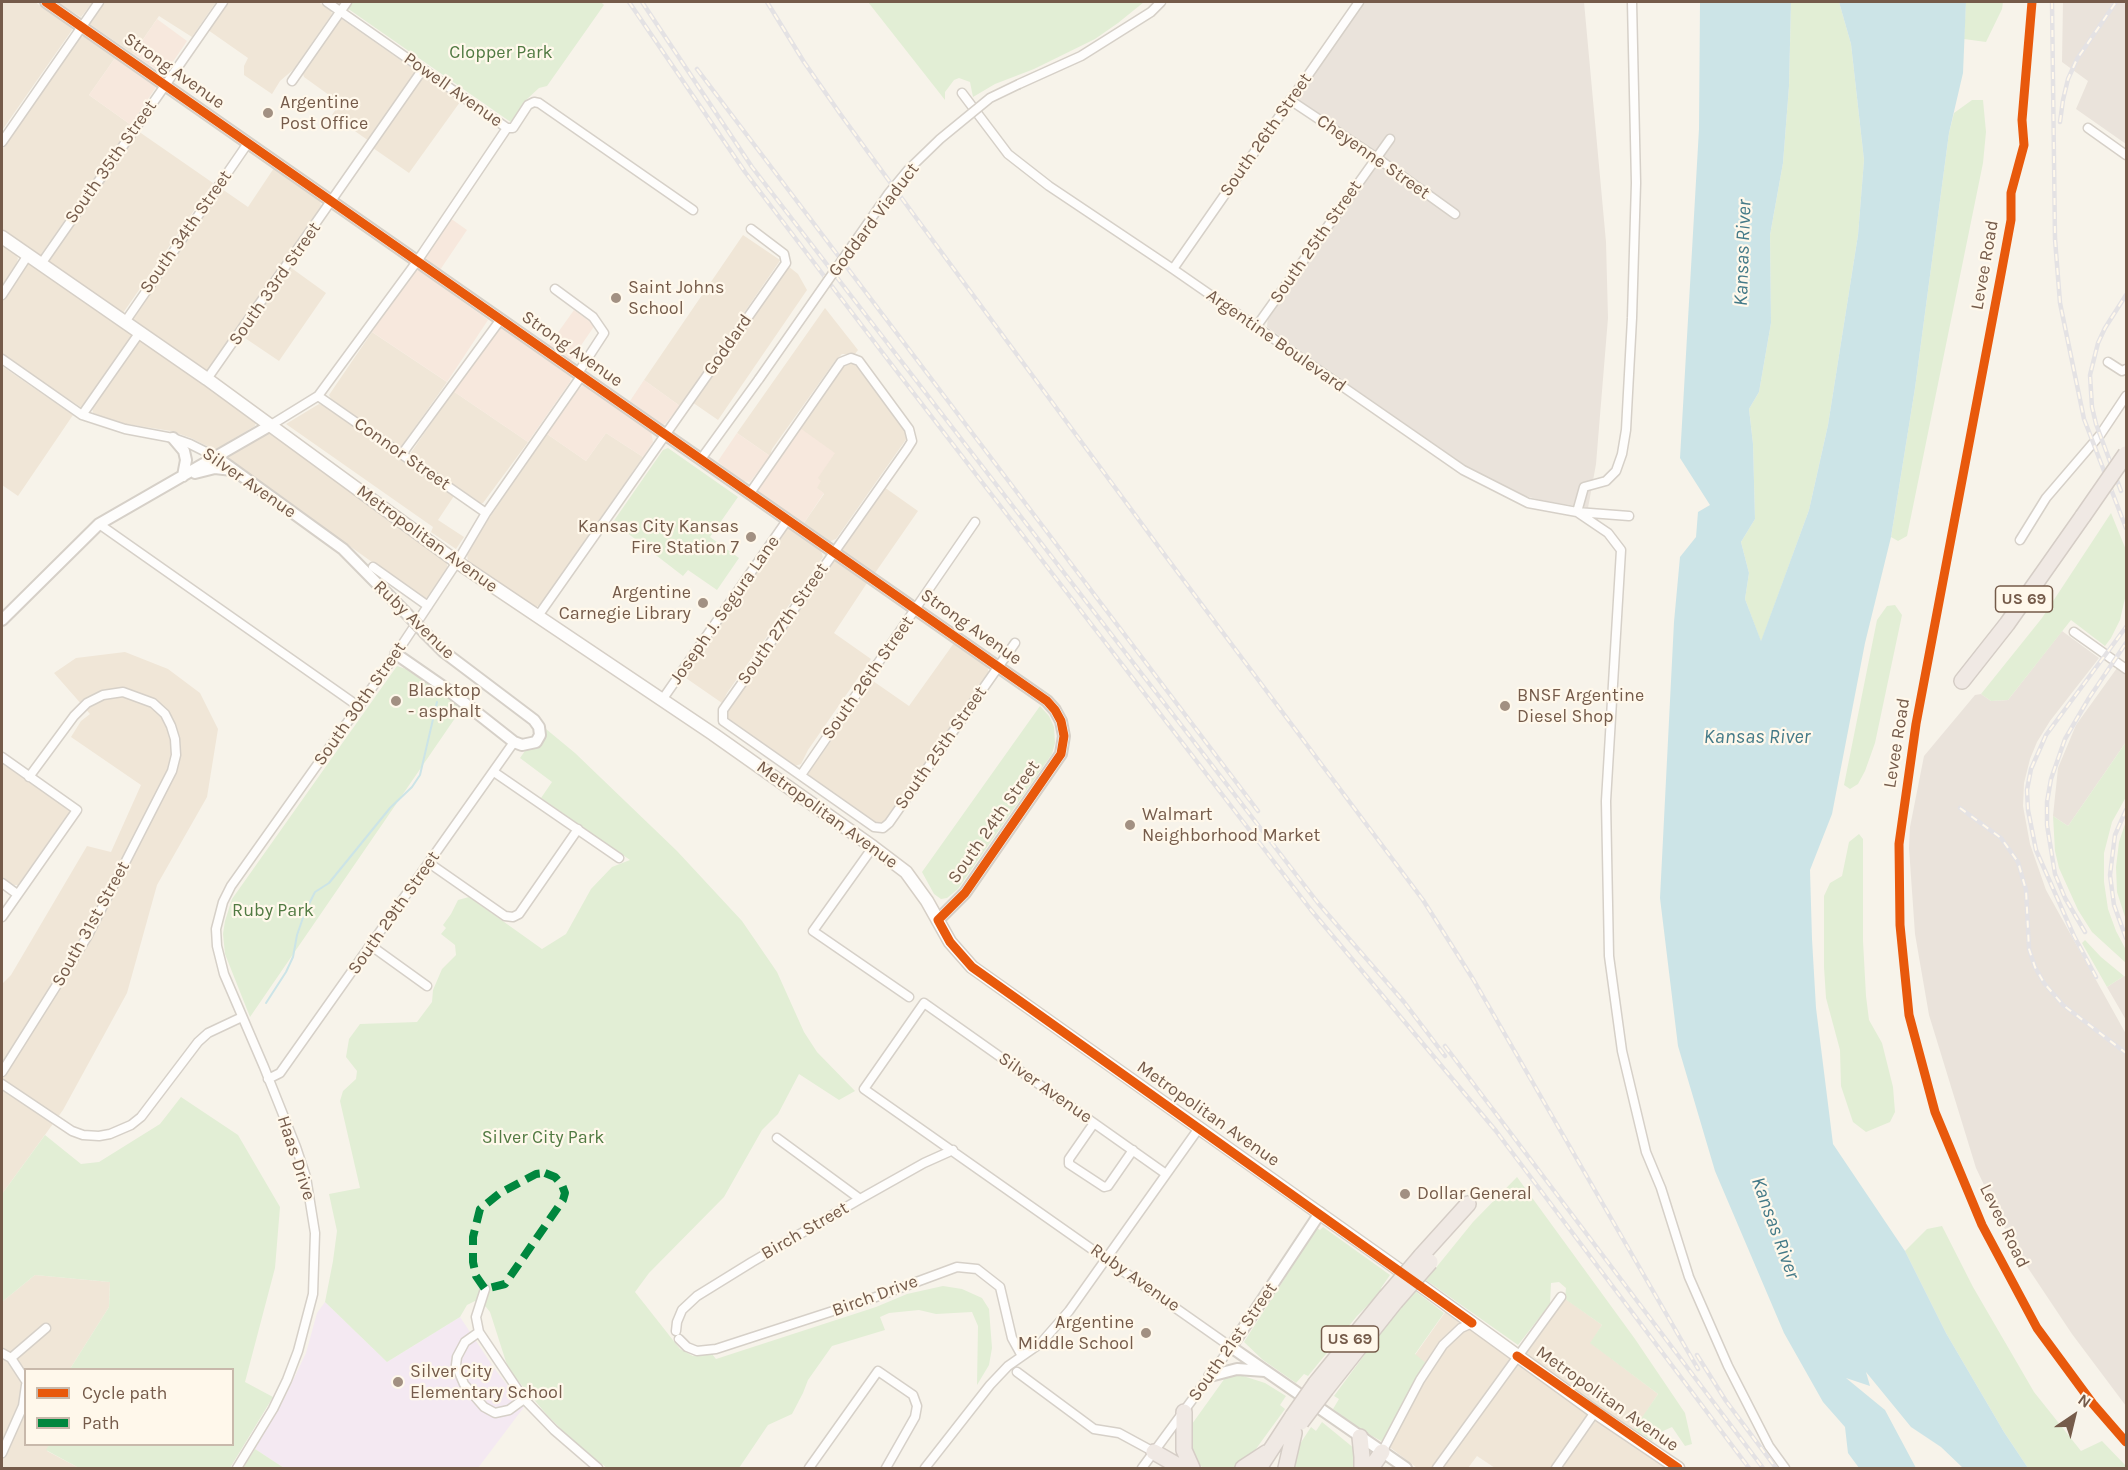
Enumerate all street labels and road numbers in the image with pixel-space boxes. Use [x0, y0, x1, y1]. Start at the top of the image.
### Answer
street label: Strong Avenue [119, 28, 229, 114]
street label: Powell Avenue [399, 48, 507, 132]
street label: South 26th Street [1215, 69, 1317, 201]
street label: South 35th Street [60, 96, 162, 228]
street label: Cheyenne Street [1312, 110, 1434, 204]
street label: Goddard Viaduct [824, 159, 924, 281]
street label: South 34th Street [135, 166, 237, 298]
street label: South 25th Street [1265, 176, 1367, 308]
street label: South 33rd Street [224, 218, 326, 350]
street label: Levee Road [1966, 218, 2004, 312]
street label: Argentine Boulevard [1202, 285, 1350, 397]
street label: Strong Avenue [517, 306, 627, 392]
street label: Goddard [699, 310, 757, 380]
street label: Connor Street [350, 413, 454, 495]
street label: Silver Avenue [198, 443, 300, 523]
street label: Metropolitan Avenue [352, 480, 502, 598]
street label: Joseph J. Segura Lane [666, 532, 784, 688]
street label: South 27th Street [733, 559, 833, 689]
street label: Ruby Avenue [369, 576, 459, 664]
street label: Strong Avenue [916, 584, 1026, 670]
road number: US 69 [1996, 586, 2052, 612]
street label: South 26th Street [817, 612, 919, 744]
street label: South 30th Street [309, 638, 411, 770]
street label: South 25th Street [890, 682, 992, 814]
street label: Levee Road [1879, 696, 1915, 790]
street label: Metropolitan Avenue [752, 756, 902, 874]
street label: South 24th Street [943, 756, 1045, 888]
street label: South 29th Street [343, 847, 445, 979]
street label: South 31st Street [48, 858, 134, 990]
street label: Silver Avenue [994, 1048, 1096, 1128]
street label: Metropolitan Avenue [1132, 1057, 1284, 1171]
street label: Haas Drive [272, 1113, 320, 1203]
street label: Levee Road [1974, 1180, 2034, 1272]
street label: Birch Street [758, 1197, 852, 1265]
street label: Ruby Avenue [1086, 1239, 1184, 1317]
street label: Birch Drive [829, 1271, 921, 1321]
street label: South 21st Street [1184, 1279, 1282, 1405]
road number: US 69 [1322, 1326, 1378, 1352]
street label: Metropolitan Avenue [1531, 1342, 1683, 1456]

